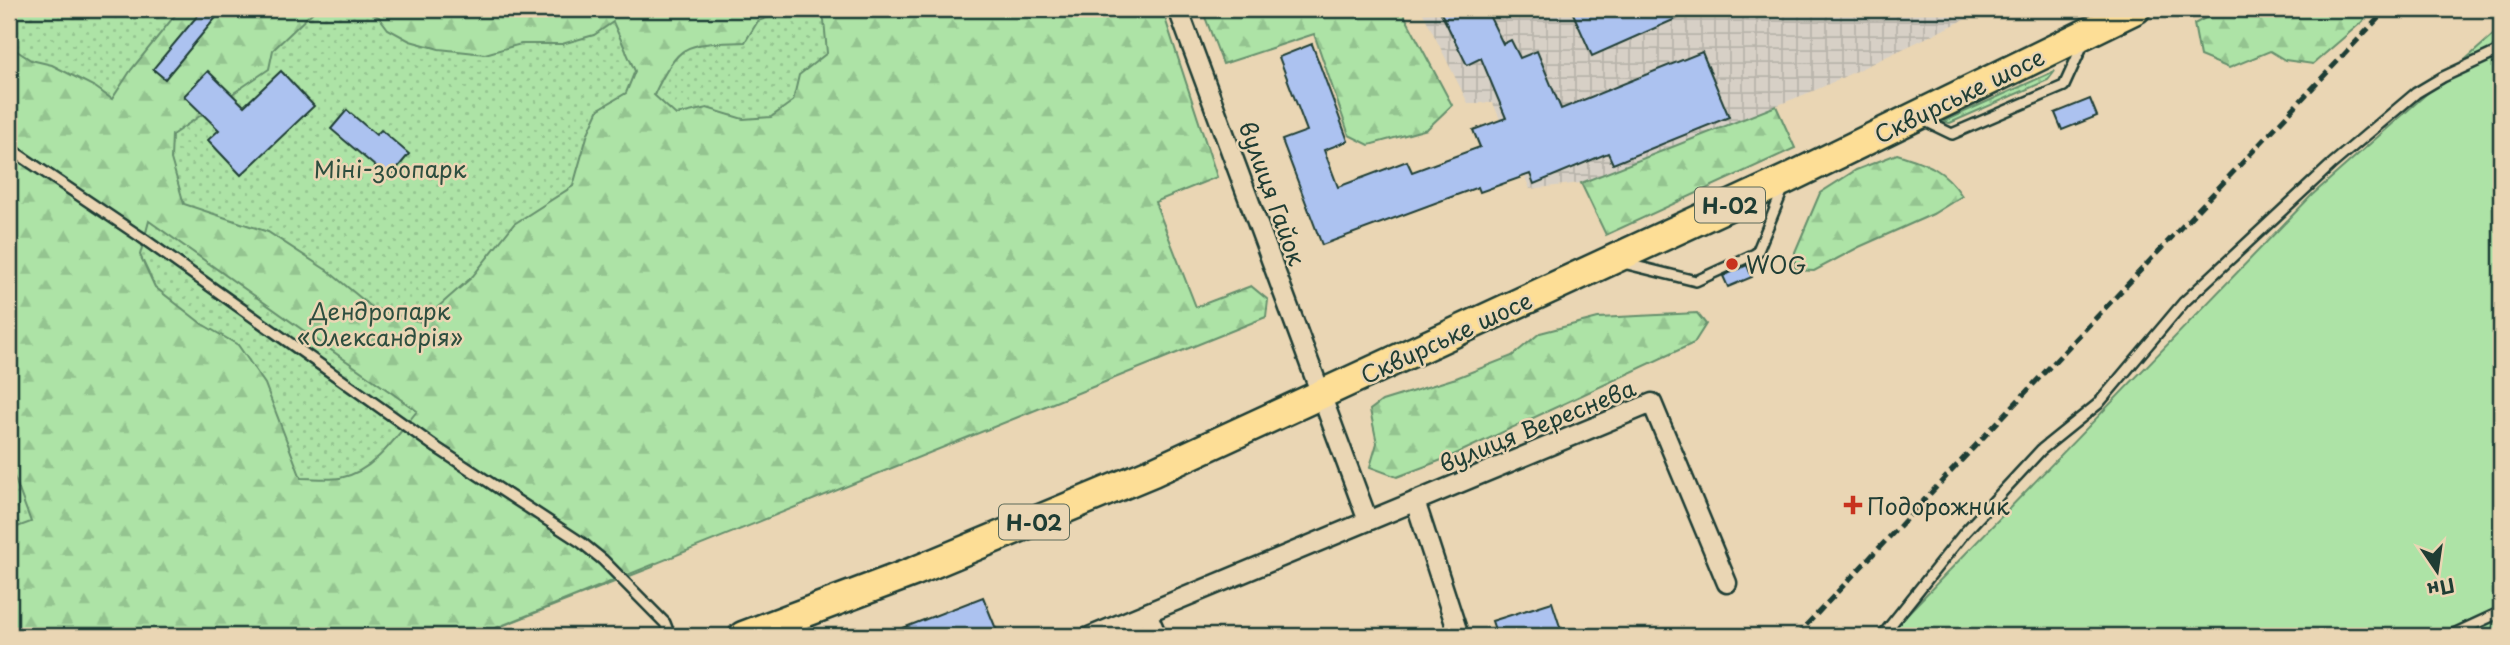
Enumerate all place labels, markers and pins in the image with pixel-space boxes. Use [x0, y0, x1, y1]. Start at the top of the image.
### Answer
place label: WOG [1746, 247, 1806, 282]
marker: WOG [1724, 256, 1740, 272]
place label: Подорожник [1867, 488, 2010, 523]
marker: Подорожник [1845, 497, 1861, 513]

